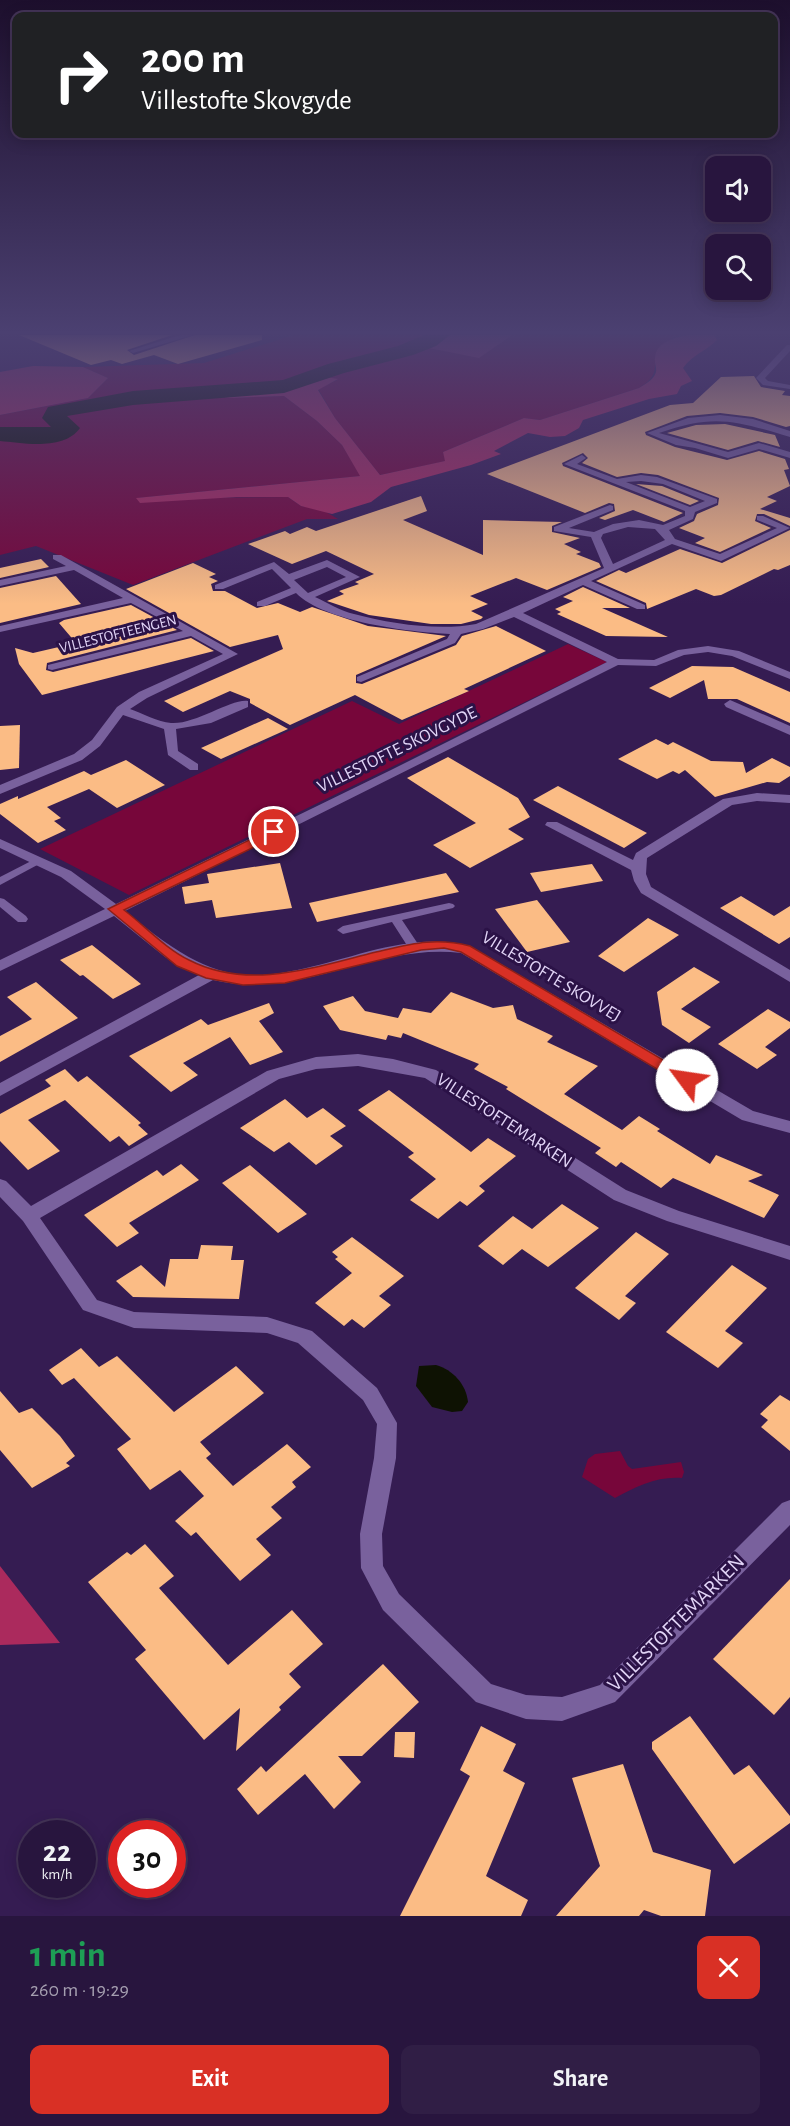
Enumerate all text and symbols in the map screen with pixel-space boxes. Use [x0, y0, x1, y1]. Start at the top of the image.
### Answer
icon: right [42, 36, 120, 114]
text: 200 m [141, 38, 245, 80]
text: Villestofte Skovgyde [141, 87, 352, 114]
map controls [705, 156, 771, 300]
button: sound [705, 156, 771, 222]
button: search [705, 234, 771, 300]
street label: VILLESTOFTEENGEN [58, 612, 178, 656]
street label: VILLESTOFTE SKOVGYDE [315, 703, 480, 796]
pin [248, 806, 299, 857]
icon: arrive [257, 815, 290, 848]
street label: VILLESTOFTE SKOVVEJ [478, 928, 624, 1026]
position arrow [655, 1048, 719, 1112]
street label: VILLESTOFTEMARKEN [433, 1071, 575, 1171]
street label: VILLESTOFTEMARKEN [604, 1551, 748, 1695]
speed limit sign: 30 [108, 1820, 186, 1898]
text: 22 [43, 1837, 71, 1867]
text: km/h [42, 1867, 72, 1882]
button: close [697, 1936, 760, 1999]
text: 1 min [30, 1937, 106, 1973]
text: 260 m · 19:29 [30, 1980, 129, 2000]
button: Exit [30, 2045, 389, 2114]
button: Share [401, 2045, 760, 2114]

